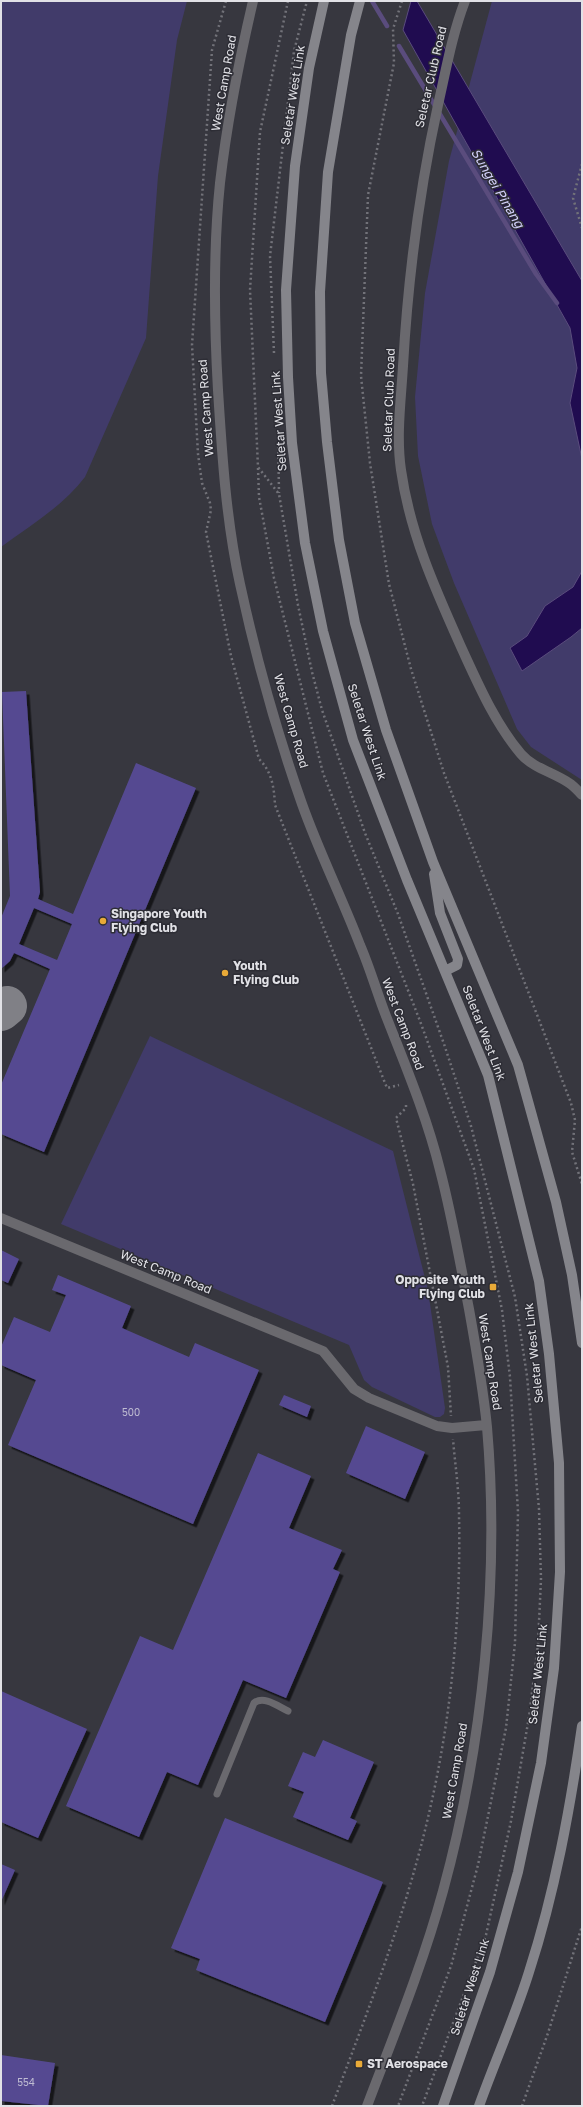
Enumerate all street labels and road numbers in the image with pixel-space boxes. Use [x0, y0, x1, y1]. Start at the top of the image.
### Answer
street label: Seletar Club Road [412, 25, 449, 129]
street label: West Camp Road [208, 34, 239, 132]
street label: Seletar West Link [277, 44, 308, 146]
street label: Seletar Club Road [379, 348, 398, 452]
street label: West Camp Road [195, 359, 216, 457]
street label: Seletar West Link [267, 370, 290, 472]
street label: West Camp Road [271, 672, 312, 770]
street label: Seletar West Link [345, 682, 390, 782]
street label: West Camp Road [379, 976, 428, 1072]
street label: Seletar West Link [459, 983, 510, 1083]
street label: West Camp Road [118, 1246, 214, 1297]
street label: Seletar West Link [521, 1302, 546, 1404]
street label: West Camp Road [475, 1313, 506, 1411]
street label: Seletar West Link [525, 1623, 550, 1725]
street label: West Camp Road [439, 1722, 470, 1820]
street label: Seletar West Link [447, 1936, 492, 2037]

